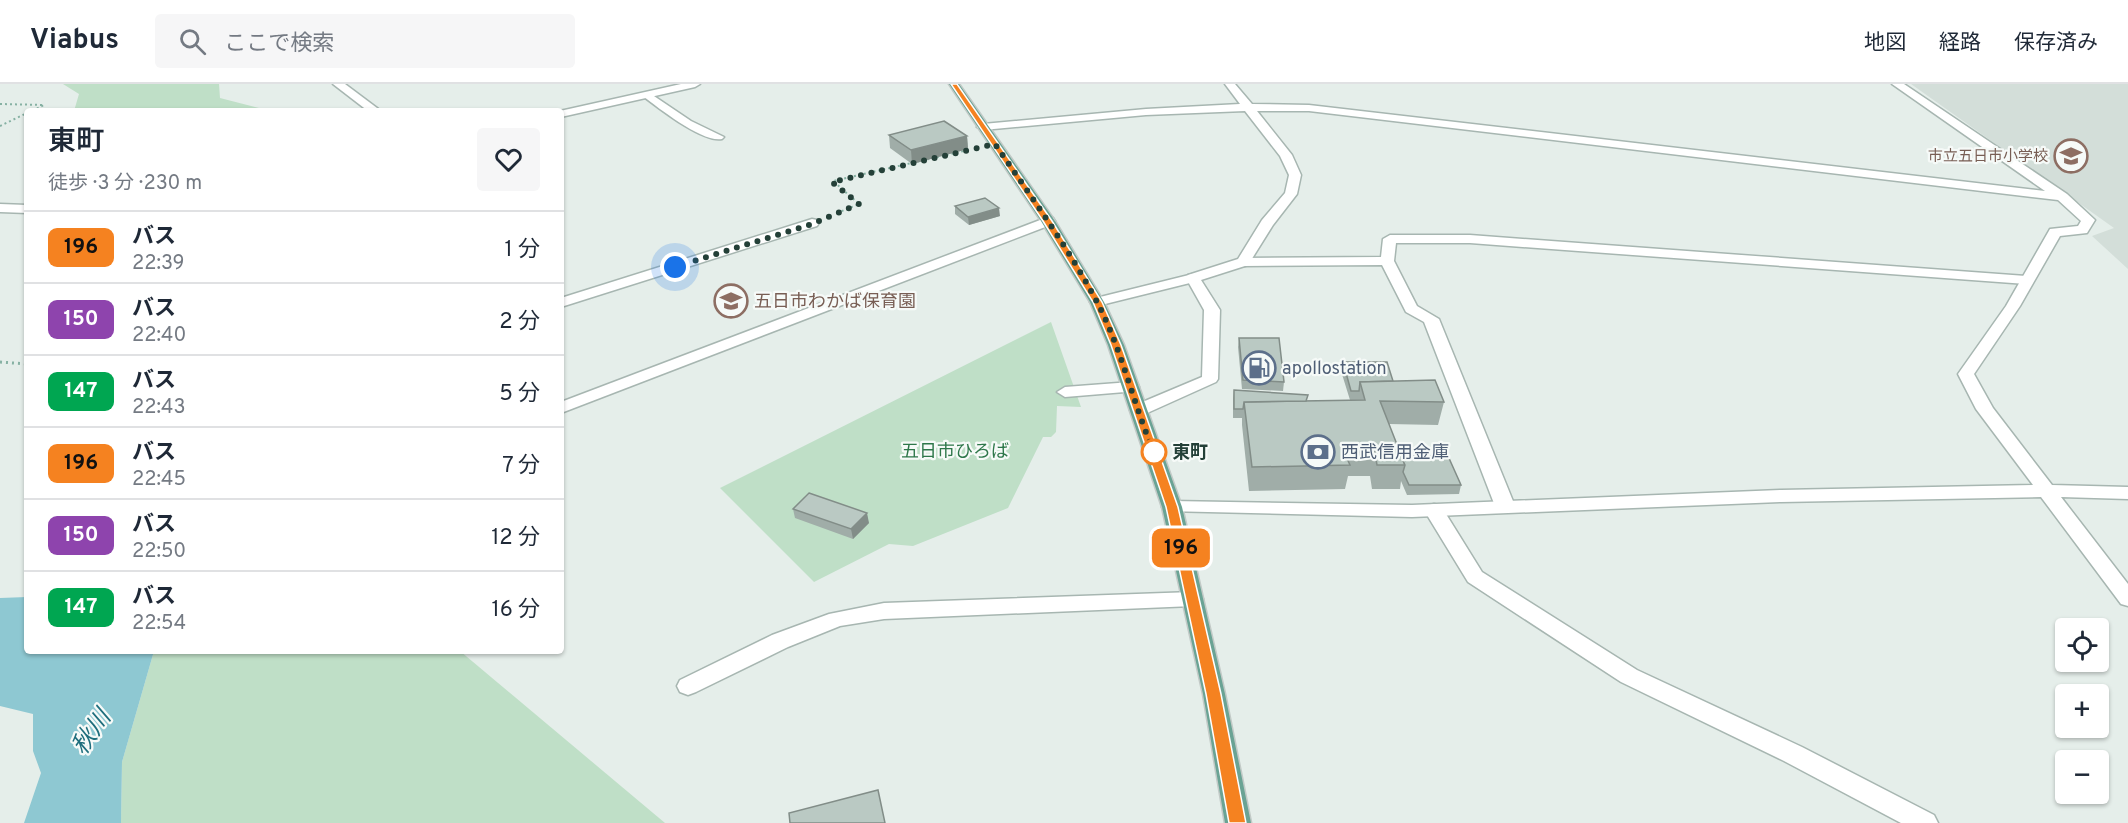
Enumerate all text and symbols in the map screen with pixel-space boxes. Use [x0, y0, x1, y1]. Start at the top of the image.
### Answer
search box [155, 14, 575, 68]
text: Viabus [30, 23, 119, 59]
icon: search [176, 25, 209, 58]
text: 地図 [1864, 30, 1906, 57]
text: 経路 [1939, 30, 1981, 57]
text: 保存済み [2014, 30, 2098, 57]
text: ここで検索 [224, 31, 334, 58]
text: 東町 [48, 125, 104, 161]
button: heart [477, 128, 540, 191]
school or university icon: 市立五日市小学校 [2053, 138, 2089, 174]
place label: 市立五日市小学校 [1928, 148, 2048, 167]
text: 徒歩 · 3 分 · 230 m [48, 171, 202, 197]
text: バス [132, 224, 176, 251]
text: 196 [64, 234, 98, 261]
text: 1 分 [505, 237, 540, 264]
text: 22:39 [132, 251, 185, 277]
your location [660, 252, 690, 282]
school or university icon: 五日市わかば保育園 [713, 283, 749, 319]
place label: 五日市わかば保育園 [754, 291, 916, 314]
text: バス [132, 296, 176, 323]
text: 150 [64, 306, 99, 333]
text: 2 分 [499, 309, 540, 336]
text: 22:40 [132, 323, 186, 349]
fuel station icon: apollostation [1241, 350, 1277, 386]
place label: apollostation [1282, 358, 1387, 381]
text: バス [132, 368, 176, 395]
text: 147 [64, 378, 98, 405]
text: 5 分 [499, 381, 540, 408]
text: 22:43 [132, 395, 185, 421]
bank icon: 西武信用金庫 [1300, 434, 1336, 470]
marker: 東町 [1141, 439, 1167, 465]
text: バス [132, 440, 176, 467]
park label: 五日市ひろば [901, 441, 1009, 464]
place label: 東町 [1172, 442, 1208, 465]
place label: 西武信用金庫 [1341, 442, 1449, 465]
text: 196 [64, 450, 98, 477]
text: 7 分 [502, 453, 540, 480]
text: 22:45 [132, 467, 186, 493]
text: バス [132, 512, 176, 539]
text: 150 [64, 522, 99, 549]
text: 12 分 [491, 525, 540, 552]
line badge: 196 [1146, 528, 1216, 568]
text: 196 [1164, 535, 1198, 562]
text: 22:50 [132, 539, 186, 565]
text: バス [132, 584, 176, 611]
text: 147 [64, 594, 98, 621]
text: 16 分 [491, 597, 540, 624]
text: 22:54 [132, 611, 186, 637]
map controls [2055, 618, 2109, 804]
button: locate [2055, 618, 2109, 672]
button: + [2055, 684, 2109, 738]
water label: 秋川 [67, 702, 120, 761]
button: − [2055, 750, 2109, 804]

